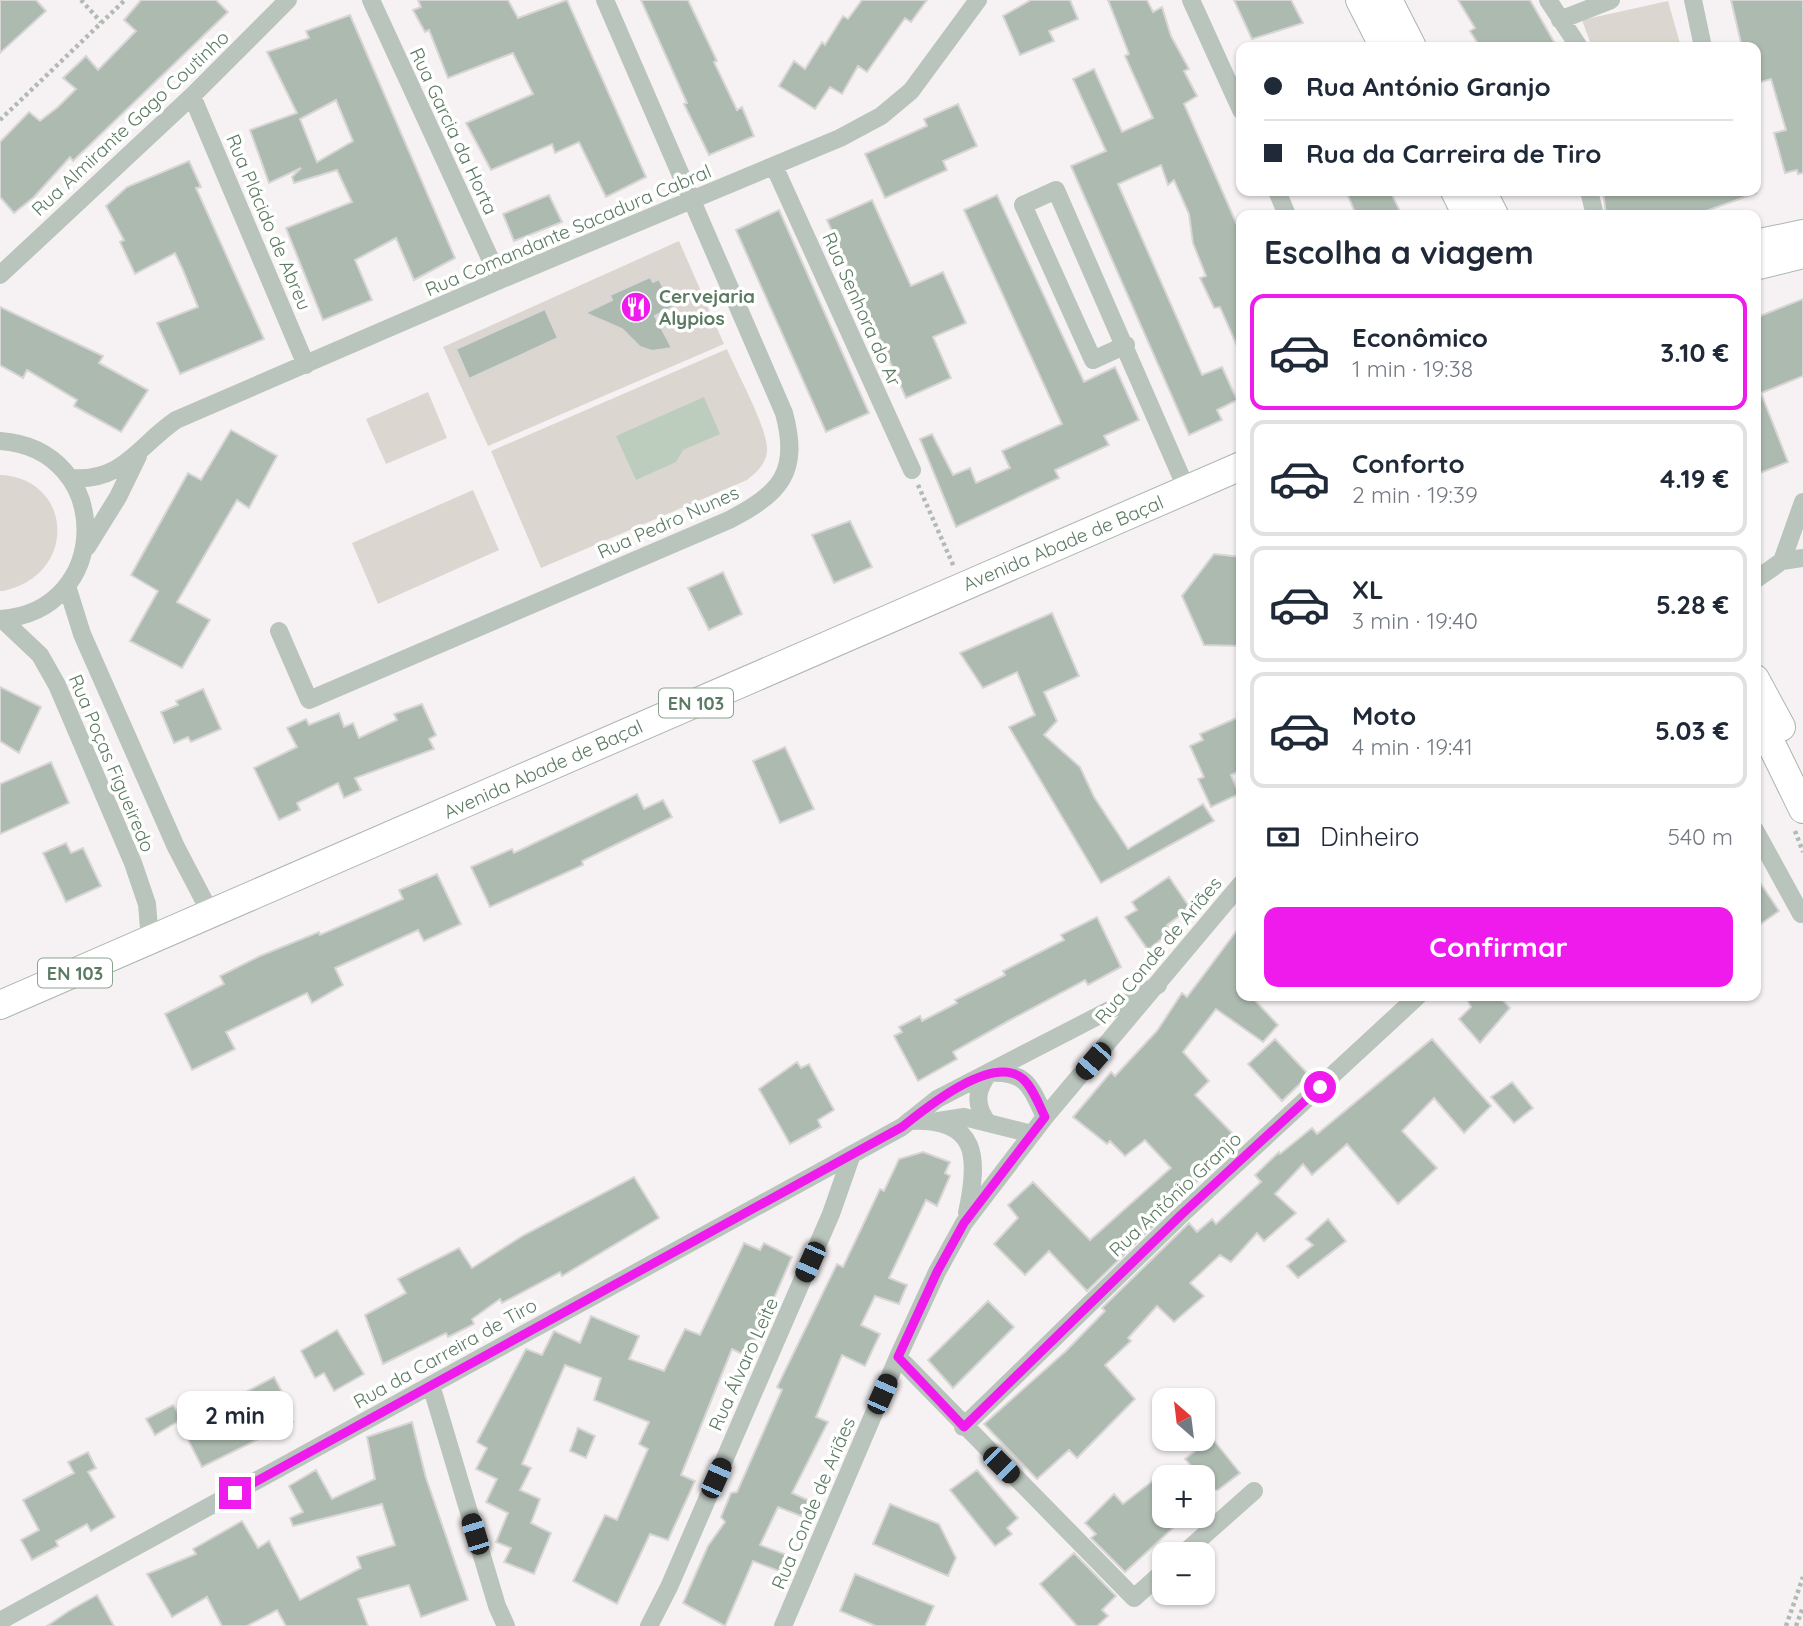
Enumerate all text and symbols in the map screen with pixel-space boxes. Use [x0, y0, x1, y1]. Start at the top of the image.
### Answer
street label: Rua Almirante Gago Coutinho [26, 25, 234, 221]
street label: Rua Garcia da Horta [405, 44, 503, 218]
text: Rua António Granjo [1306, 70, 1551, 103]
street label: Rua Plácido de Abreu [221, 130, 317, 314]
text: Rua da Carreira de Tiro [1306, 137, 1601, 170]
street label: Rua Comandante Sacadura Cabral [421, 159, 715, 301]
street label: Rua Senhora do Ar [817, 228, 907, 390]
text: Escolha a viagem [1264, 232, 1534, 272]
place label: Cervejaria Alypios [659, 284, 755, 330]
restaurant icon: Cervejaria Alypios [619, 290, 653, 324]
icon: car [1268, 321, 1331, 384]
text: Econômico [1352, 321, 1488, 354]
text: 3.10 € [1660, 336, 1729, 369]
text: 1 min · 19:38 [1352, 354, 1473, 383]
icon: car [1268, 447, 1331, 510]
text: Conforto [1352, 447, 1465, 480]
text: 4.19 € [1660, 462, 1729, 495]
street label: Rua Pedro Nunes [594, 480, 743, 564]
text: 2 min · 19:39 [1352, 480, 1478, 509]
street label: Avenida Abade de Baçal [959, 490, 1167, 596]
icon: car [1268, 573, 1331, 636]
text: XL [1352, 573, 1384, 606]
text: 5.28 € [1656, 588, 1729, 621]
text: 3 min · 19:40 [1352, 606, 1478, 635]
street label: Rua Poças Figueiredo [64, 670, 160, 856]
road number: EN 103 [659, 688, 733, 718]
icon: car [1268, 699, 1331, 762]
text: Moto [1352, 699, 1416, 732]
street label: Avenida Abade de Baçal [440, 714, 646, 824]
text: 5.03 € [1655, 714, 1729, 747]
text: 4 min · 19:41 [1352, 732, 1473, 761]
icon: cash [1264, 818, 1302, 856]
text: Dinheiro [1320, 820, 1419, 853]
text: 540 m [1667, 822, 1733, 851]
street label: Rua Conde de Ariães [1089, 872, 1227, 1028]
button: Confirmar [1264, 907, 1733, 987]
road number: EN 103 [38, 958, 112, 988]
car [1072, 1038, 1115, 1084]
route start [1304, 1071, 1336, 1103]
street label: Rua António Granjo [1104, 1126, 1246, 1262]
car [792, 1239, 829, 1285]
street label: Rua da Carreira de Tiro [349, 1292, 541, 1414]
street label: Rua Álvaro Leite [703, 1294, 783, 1434]
car [864, 1371, 901, 1417]
north arrow [1152, 1388, 1214, 1451]
map controls [1152, 1388, 1215, 1605]
callout: 2 min [177, 1392, 293, 1440]
text: 2 min [205, 1401, 265, 1430]
street label: Rua Conde de Ariães [766, 1413, 860, 1593]
car [979, 1443, 1024, 1487]
car [698, 1455, 735, 1501]
button: + [1152, 1465, 1215, 1528]
route end [219, 1477, 251, 1509]
car [459, 1511, 492, 1557]
button: − [1152, 1542, 1215, 1605]

